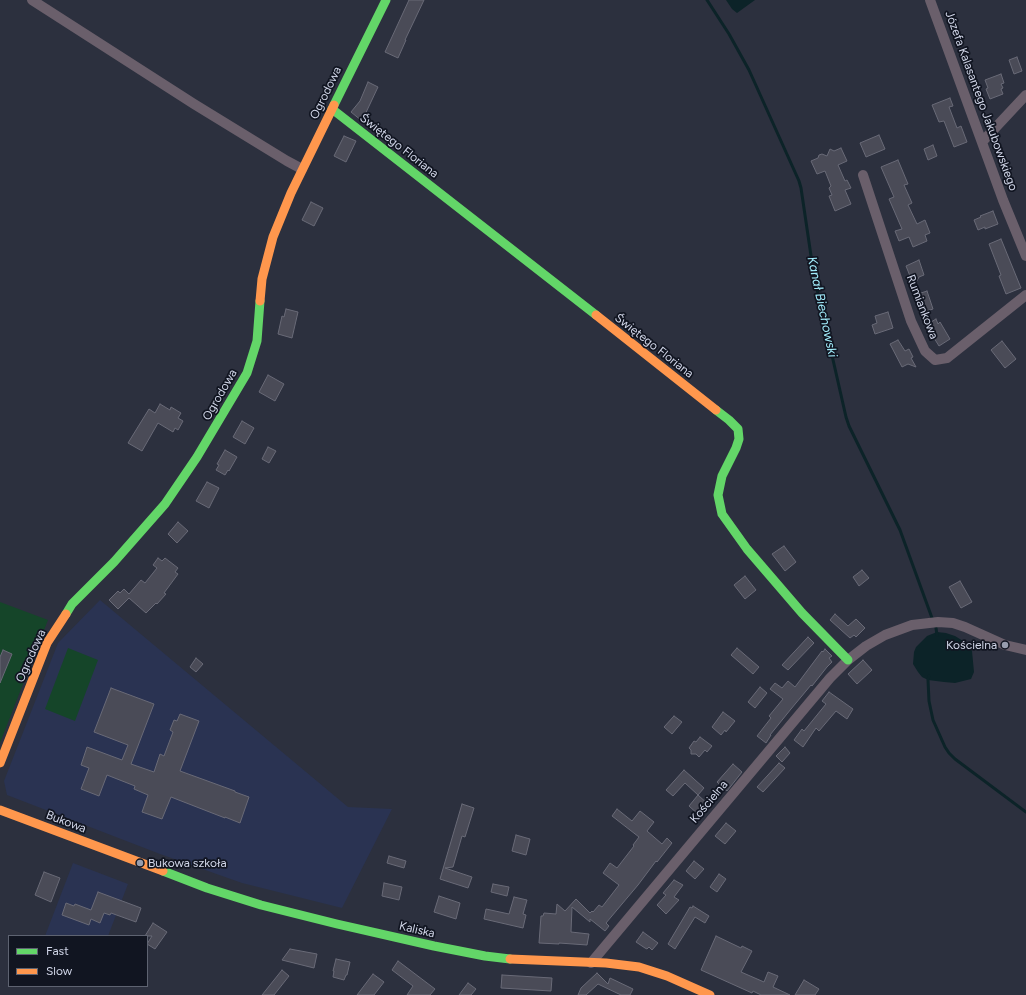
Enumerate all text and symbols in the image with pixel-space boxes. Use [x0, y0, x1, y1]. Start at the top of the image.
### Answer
street label: Józefa Kalasantego Jakubowskiego [942, 9, 1020, 193]
street label: Ogrodowa [307, 64, 345, 122]
street label: Świętego Floriana [357, 111, 441, 181]
water label: Kanał Biechowski [804, 255, 840, 359]
street label: Rumiankowa [903, 273, 941, 341]
street label: Świętego Floriana [612, 311, 696, 381]
street label: Ogrodowa [200, 367, 240, 423]
street label: Ogrodowa [13, 627, 49, 685]
place label: Kościelna [946, 638, 997, 652]
marker: Kościelna [1000, 640, 1010, 650]
street label: Kościelna [687, 778, 731, 826]
street label: Bukowa [44, 808, 88, 836]
place label: Bukowa szkoła [148, 856, 227, 870]
marker: Bukowa szkoła [135, 858, 145, 868]
street label: Kaliska [398, 919, 436, 941]
legend [8, 935, 148, 987]
text: Fast [46, 944, 69, 958]
text: Slow [46, 964, 72, 978]

